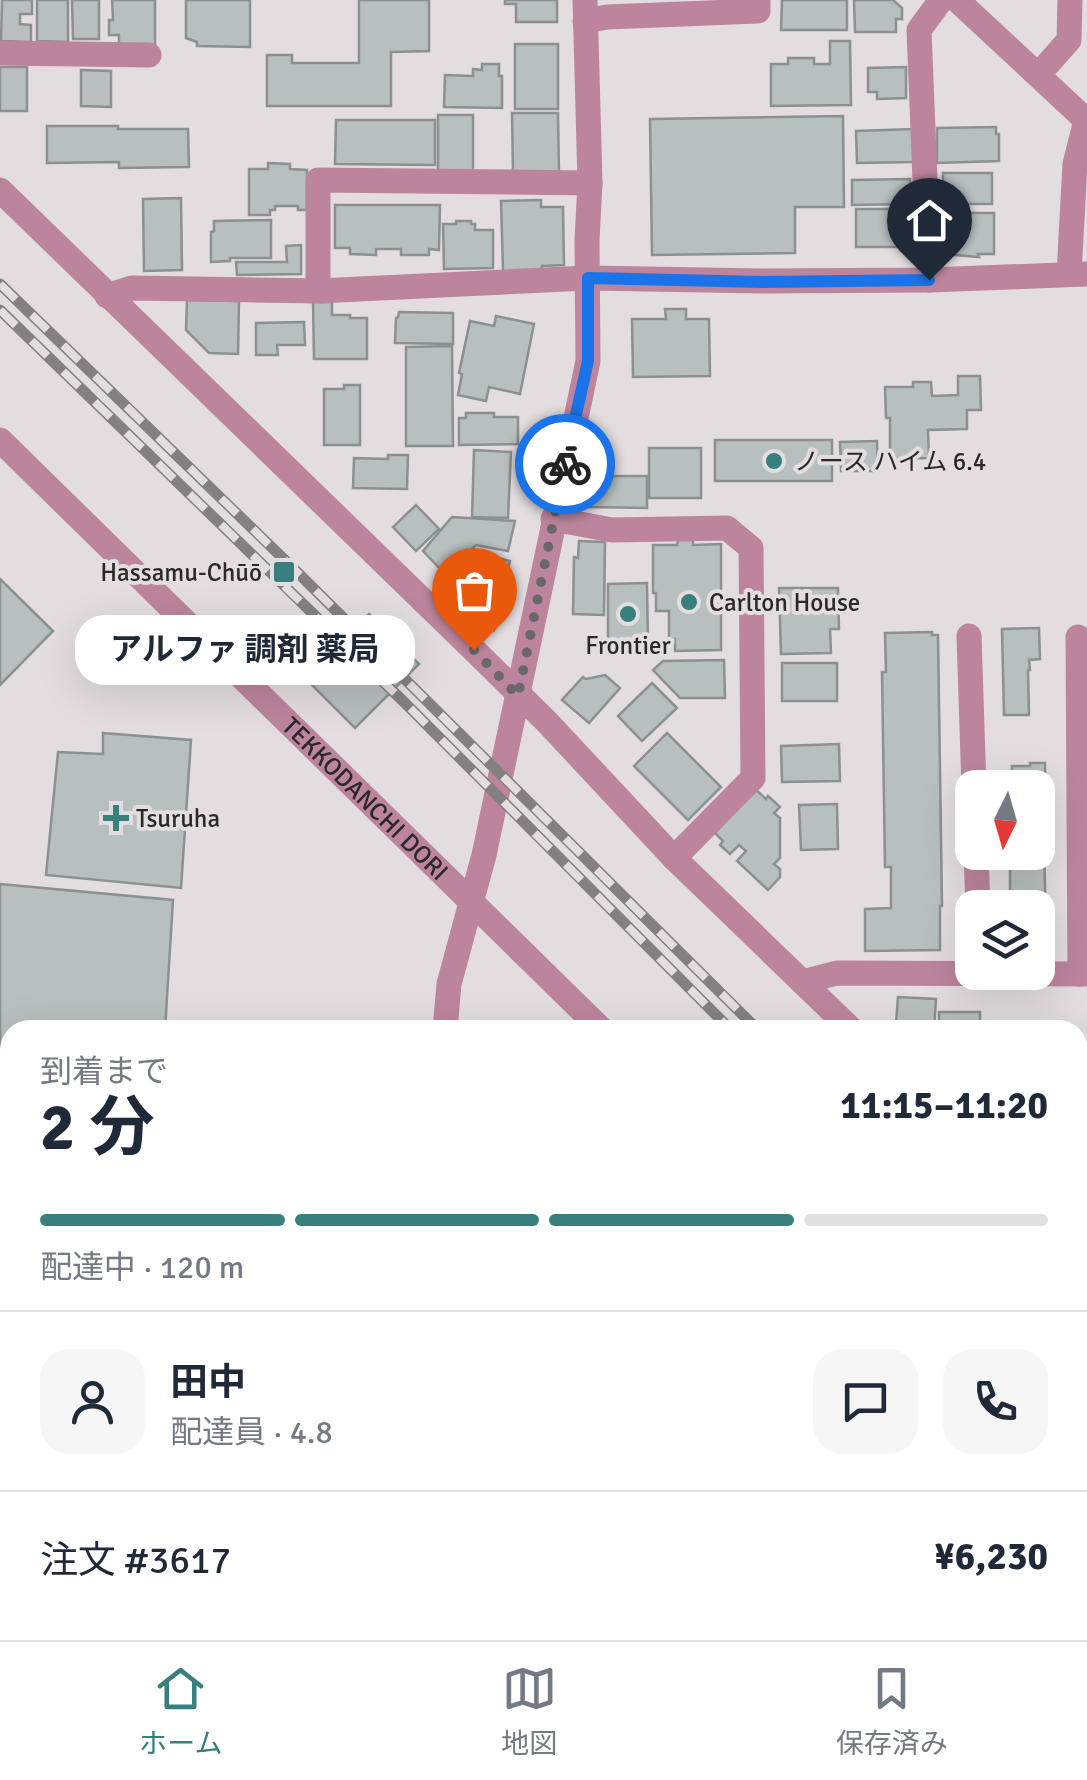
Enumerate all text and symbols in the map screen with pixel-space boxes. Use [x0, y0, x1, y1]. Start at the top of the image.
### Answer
pin [887, 178, 972, 281]
icon: home [902, 193, 957, 248]
courier [515, 414, 615, 514]
icon: bike [538, 437, 593, 492]
place label: ノース ハイム 6.4 [794, 446, 986, 477]
marker: ノース ハイム 6.4 [763, 450, 785, 472]
pin [432, 548, 517, 651]
place label: Hassamu-Chūō [100, 557, 262, 588]
marker: Hassamu-Chūō [271, 559, 297, 585]
icon: bag [447, 563, 502, 618]
place label: Carlton House [709, 587, 860, 618]
marker: Carlton House [678, 591, 700, 613]
marker: Frontier [617, 603, 639, 625]
callout: アルファ 調剤 薬局 [74, 615, 414, 685]
text: アルファ 調剤 薬局 [110, 630, 380, 669]
place label: Frontier [585, 630, 671, 661]
street label: TEKKODANCHI DORI [276, 710, 455, 887]
north arrow [955, 770, 1055, 870]
map controls [955, 770, 1055, 990]
place label: Tsuruha [136, 803, 220, 834]
marker: Tsuruha [105, 807, 127, 829]
button: layers [955, 890, 1055, 990]
text: 到着まで [40, 1052, 168, 1091]
text: 11:15–11:20 [840, 1082, 1048, 1129]
text: 2 分 [40, 1088, 154, 1168]
text: 配達中 · 120 m [40, 1248, 244, 1287]
button: person [40, 1349, 145, 1454]
button: chat [813, 1349, 918, 1454]
button: phone [943, 1349, 1048, 1454]
text: 田中 [170, 1359, 246, 1406]
text: 配達員 · 4.8 [170, 1413, 333, 1452]
text: ¥6,230 [934, 1533, 1048, 1580]
text: 注文 #3617 [40, 1537, 231, 1584]
tab: ホーム [139, 1661, 222, 1761]
tab: 地図 [501, 1661, 557, 1761]
tab: 保存済み [836, 1661, 948, 1761]

